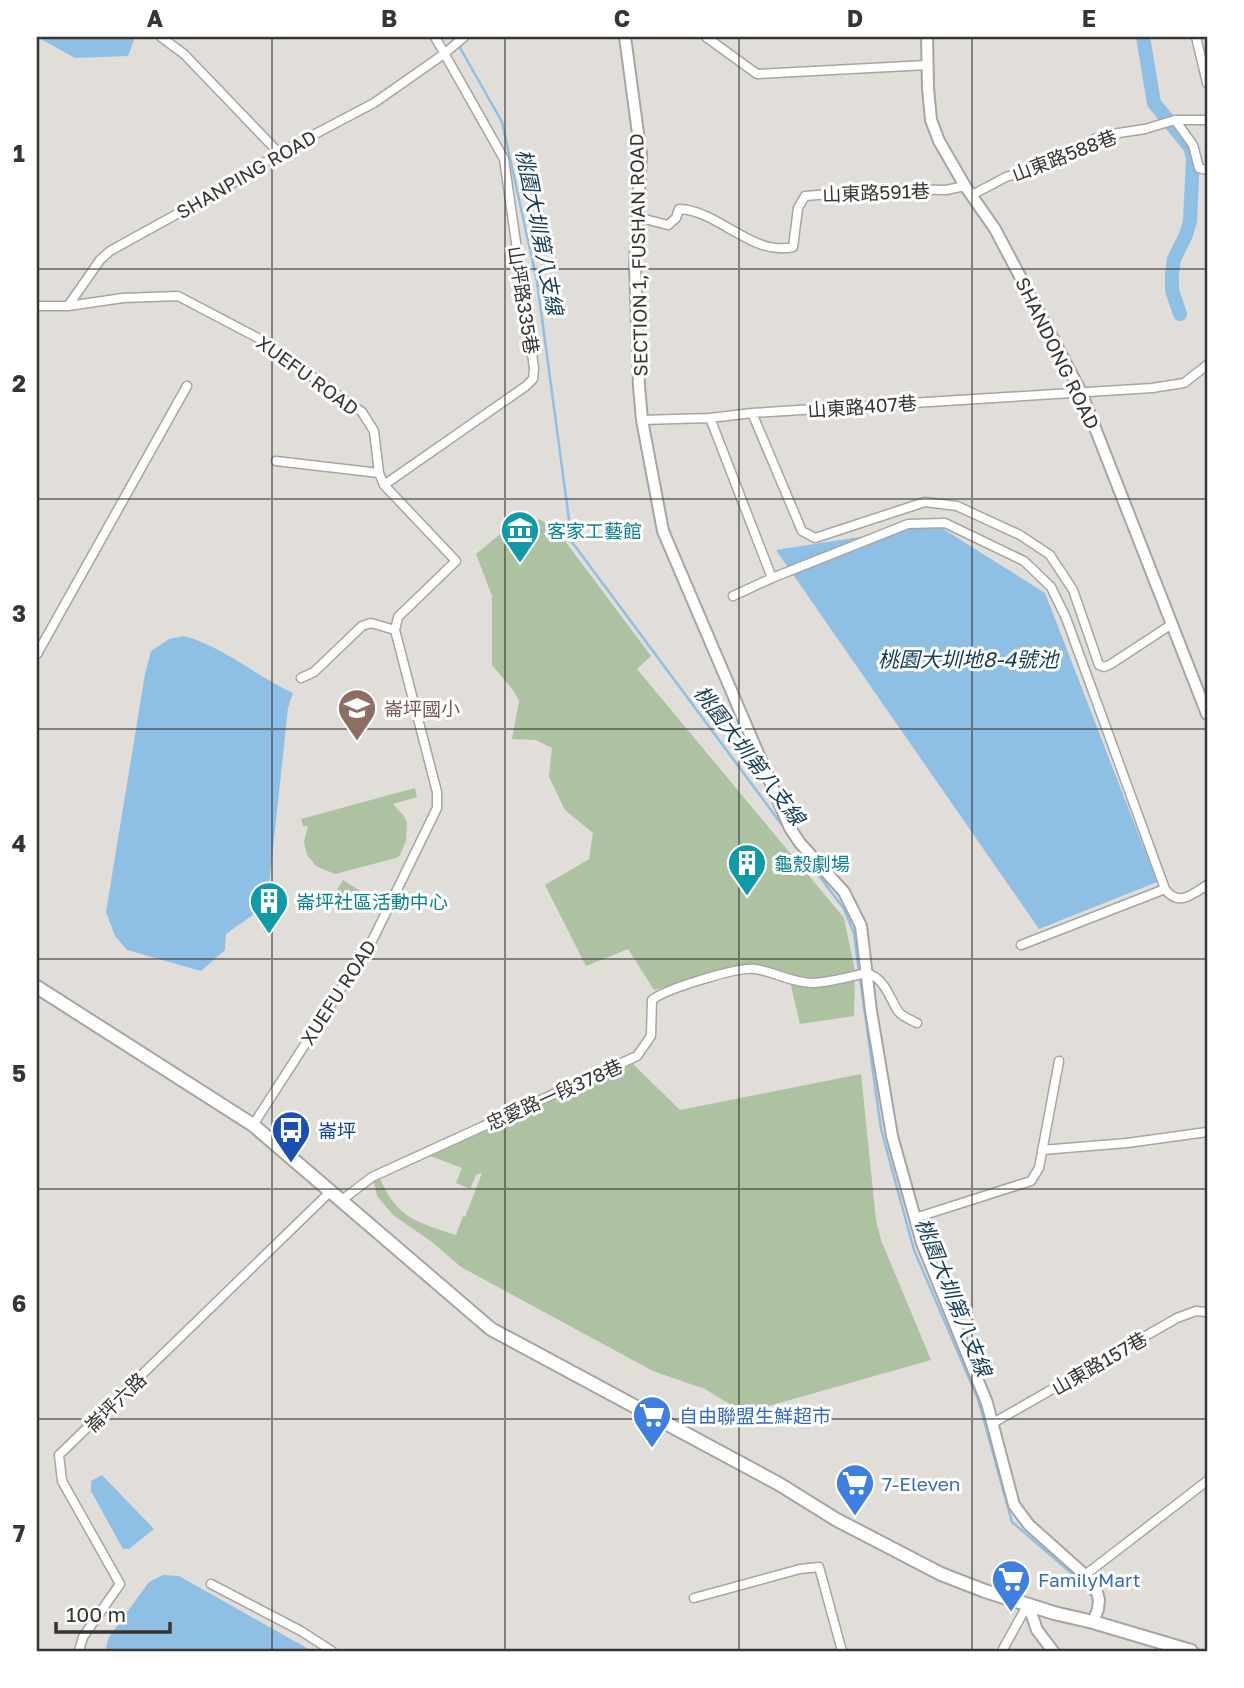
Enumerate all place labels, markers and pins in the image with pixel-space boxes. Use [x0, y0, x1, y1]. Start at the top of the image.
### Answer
museum icon: 客家工藝館 [499, 509, 541, 564]
place label: 客家工藝館 [547, 519, 642, 542]
school or university icon: 崙坪國小 [336, 687, 378, 742]
place label: 崙坪國小 [384, 697, 460, 720]
building icon: 龜殼劇場 [726, 842, 768, 897]
place label: 龜殼劇場 [774, 852, 850, 875]
building icon: 崙坪社區活動中心 [248, 880, 290, 935]
place label: 崙坪社區活動中心 [296, 890, 448, 913]
bus stop icon: 崙坪 [270, 1109, 312, 1164]
place label: 崙坪 [318, 1119, 356, 1142]
supermarket icon: 自由聯盟生鮮超市 [631, 1394, 673, 1449]
place label: 自由聯盟生鮮超市 [679, 1404, 831, 1427]
supermarket icon: 7-Eleven [834, 1462, 876, 1517]
place label: 7-Eleven [882, 1472, 960, 1495]
supermarket icon: FamilyMart [990, 1558, 1032, 1613]
place label: FamilyMart [1038, 1568, 1140, 1591]

